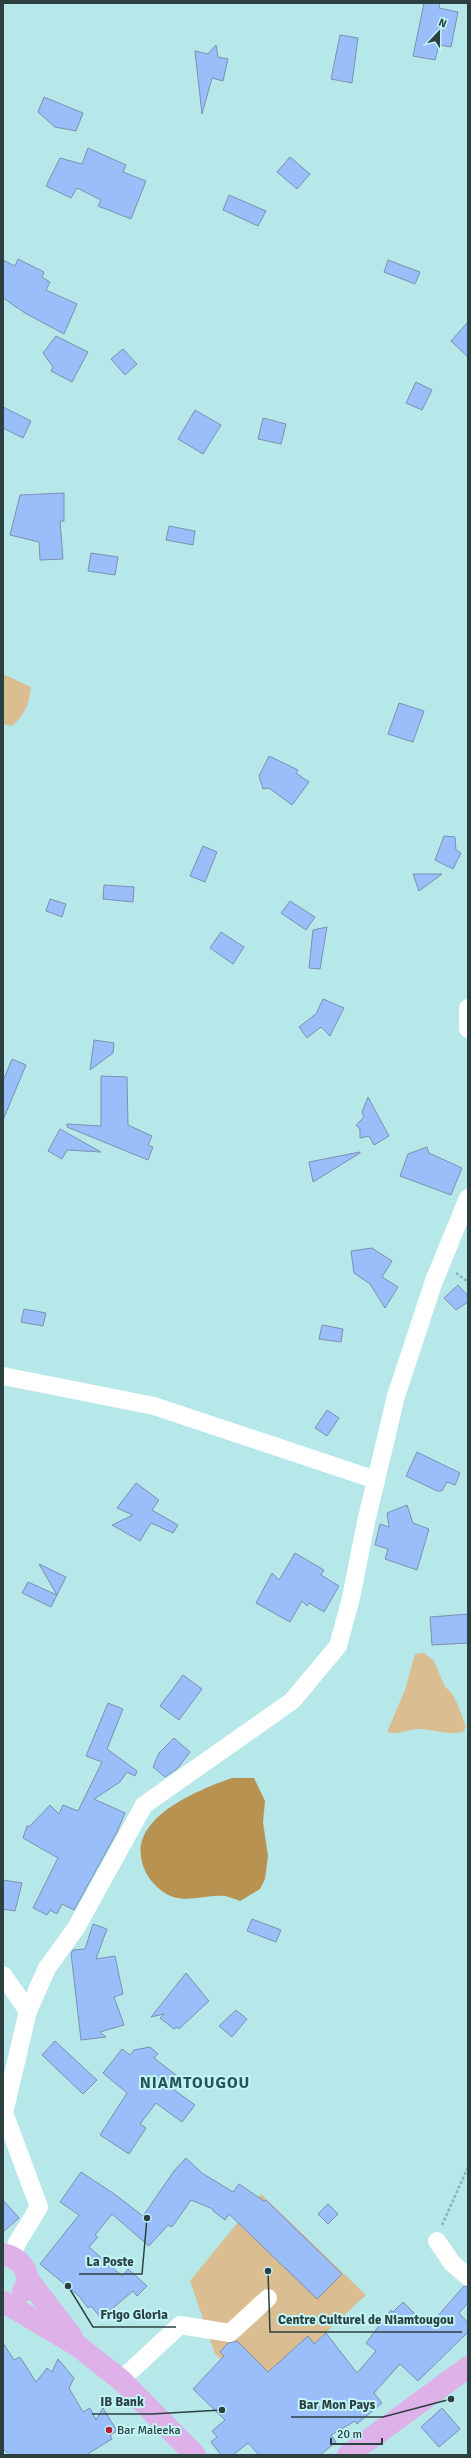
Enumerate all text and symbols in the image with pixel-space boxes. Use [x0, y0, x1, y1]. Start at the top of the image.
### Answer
north arrow [419, 12, 459, 52]
text: N [437, 16, 449, 31]
district label: NIAMTOUGOU [140, 2073, 250, 2093]
callout: La Poste [79, 2249, 142, 2274]
text: La Poste [86, 2254, 134, 2270]
callout: Frigo Gloria [93, 2302, 176, 2327]
text: Frigo Gloria [100, 2307, 168, 2323]
callout: Centre Culturel de Niamtougou [270, 2307, 462, 2332]
text: Centre Culturel de Niamtougou [278, 2312, 454, 2328]
callout: IB Bank [92, 2389, 152, 2414]
callout: Bar Mon Pays [291, 2392, 383, 2417]
text: IB Bank [100, 2394, 144, 2410]
text: Bar Mon Pays [299, 2397, 375, 2413]
scale bar [331, 2420, 382, 2446]
place label: Bar Maleeka [117, 2423, 181, 2438]
marker: Bar Maleeka [104, 2425, 114, 2435]
text: 20 m [337, 2427, 362, 2442]

